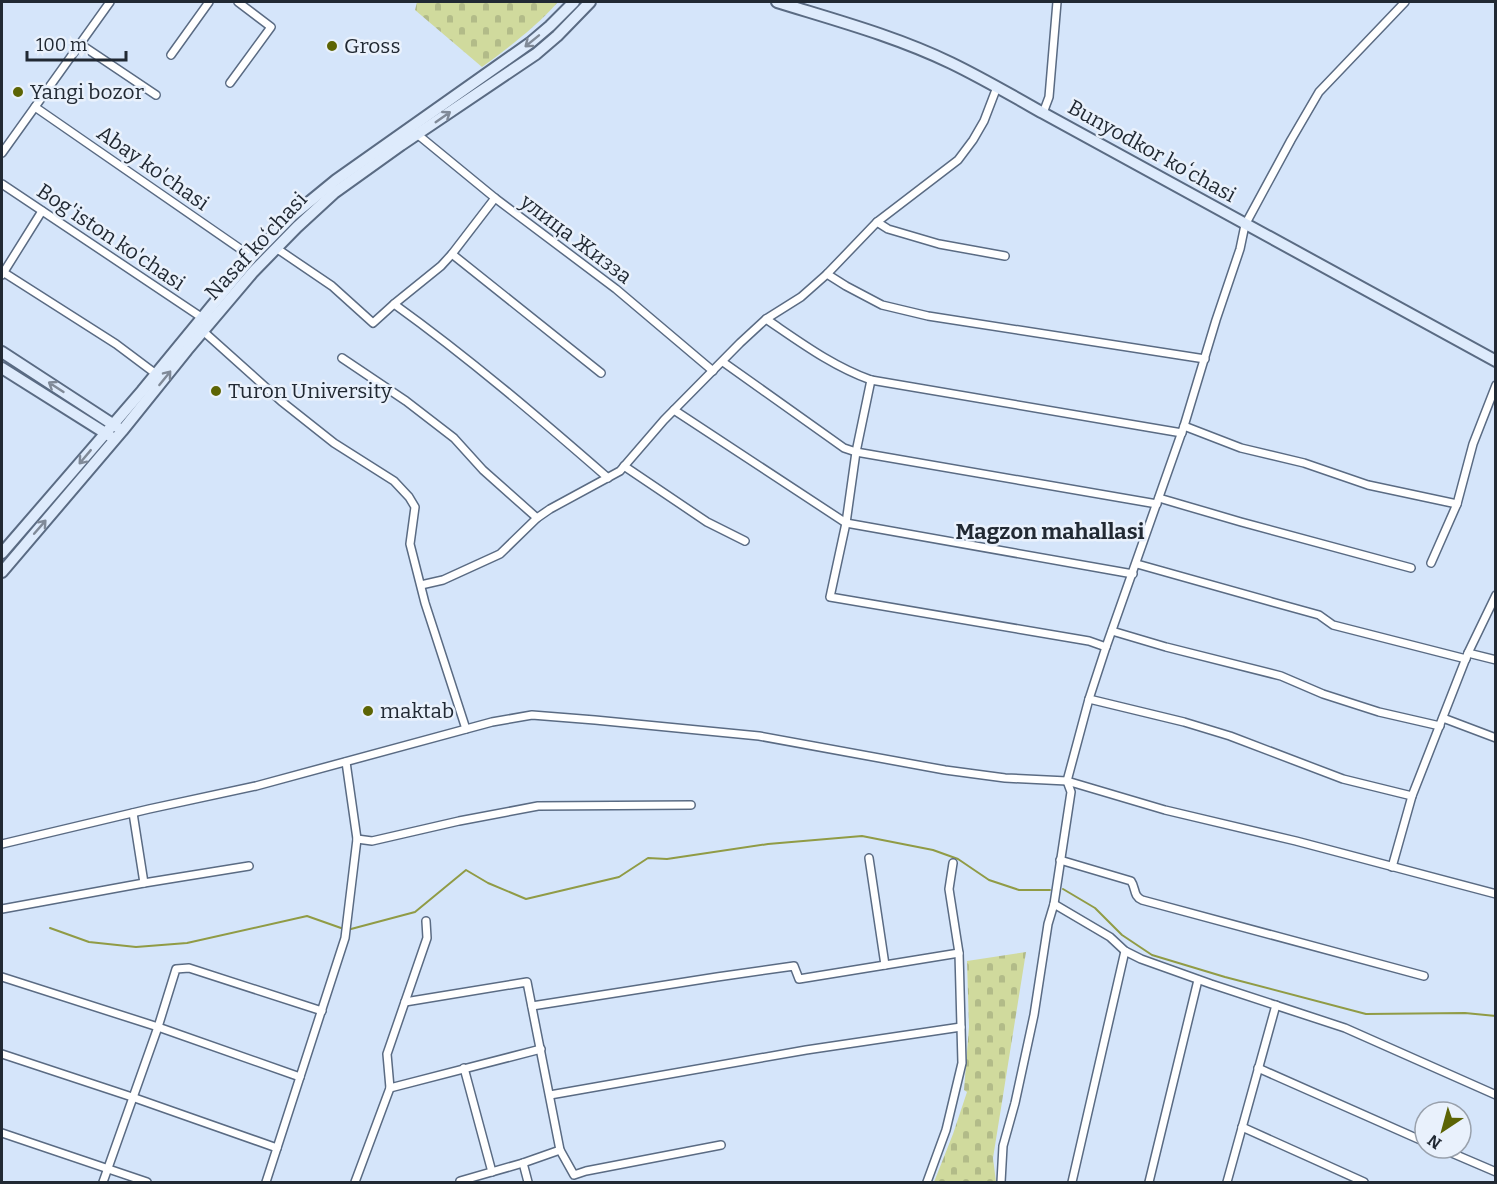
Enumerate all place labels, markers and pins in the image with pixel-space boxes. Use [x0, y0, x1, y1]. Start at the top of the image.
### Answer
place label: Gross [344, 33, 400, 59]
marker: Gross [325, 39, 339, 53]
place label: Yangi bozor [30, 79, 144, 105]
marker: Yangi bozor [11, 85, 25, 99]
place label: Turon University [228, 378, 393, 404]
marker: Turon University [209, 384, 223, 398]
place label: maktab [380, 698, 454, 724]
marker: maktab [361, 704, 375, 718]

